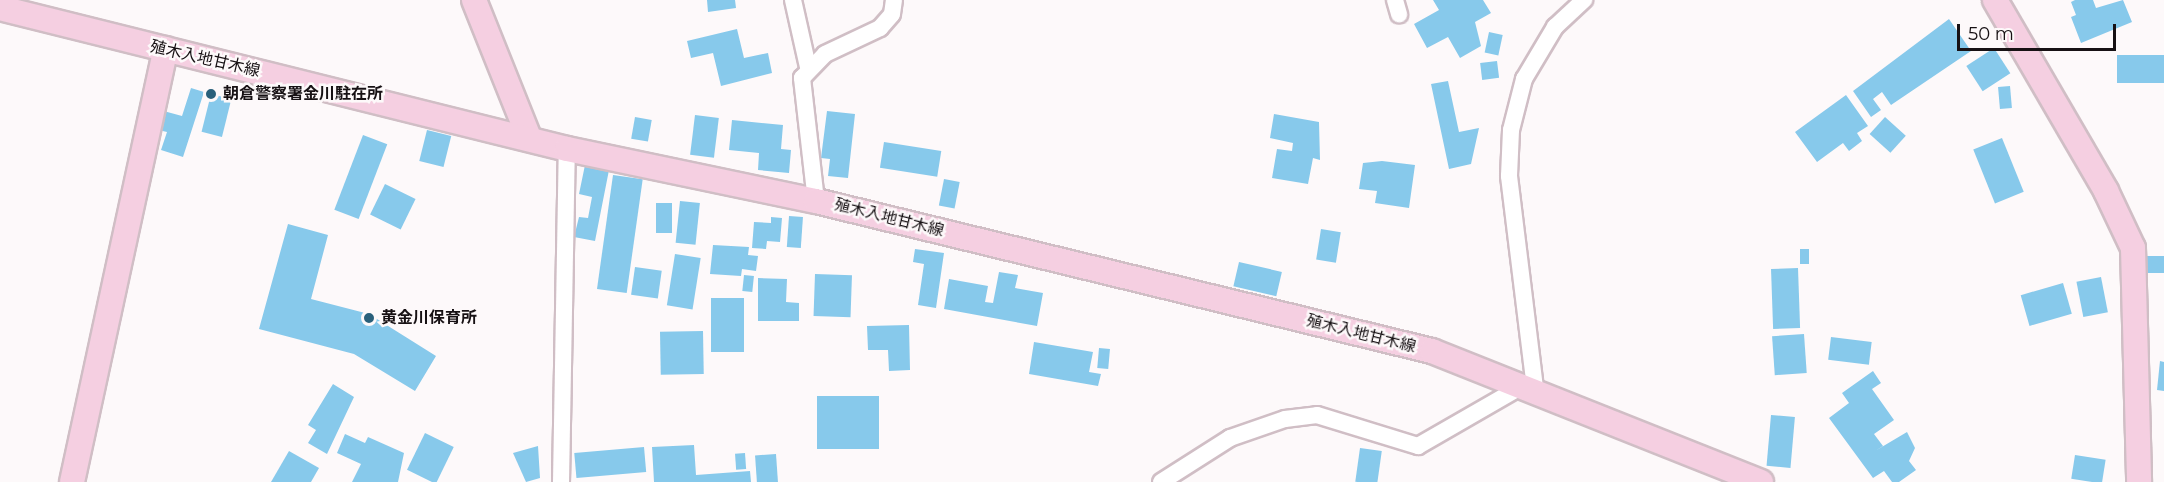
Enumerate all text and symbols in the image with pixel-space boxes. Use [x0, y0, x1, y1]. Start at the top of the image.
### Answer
scale bar [1960, 12, 2119, 50]
text: 50 m [1968, 23, 2014, 45]
street label: 殖木入地甘木線 [148, 37, 262, 81]
place label: 朝倉警察署金川駐在所 [223, 84, 383, 104]
marker: 朝倉警察署金川駐在所 [204, 87, 218, 101]
street label: 殖木入地甘木線 [832, 195, 946, 241]
place label: 黄金川保育所 [381, 308, 477, 328]
marker: 黄金川保育所 [362, 311, 376, 325]
street label: 殖木入地甘木線 [1304, 311, 1418, 357]

